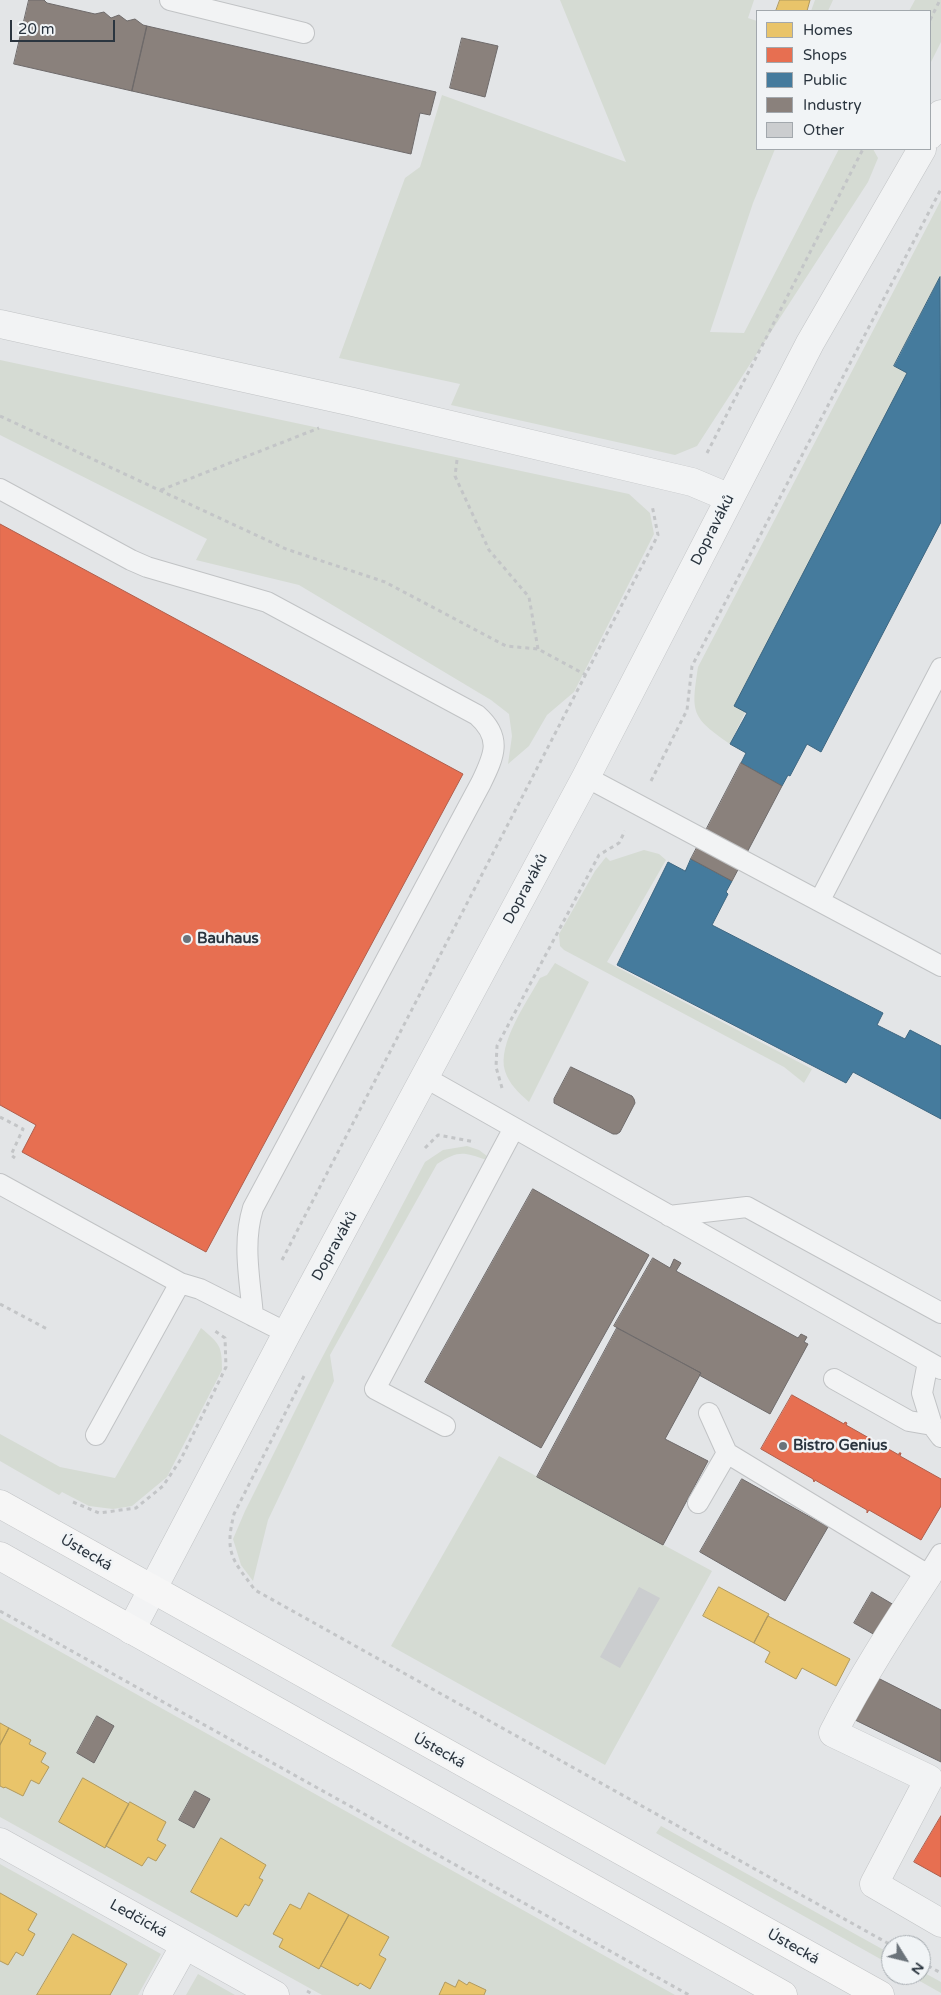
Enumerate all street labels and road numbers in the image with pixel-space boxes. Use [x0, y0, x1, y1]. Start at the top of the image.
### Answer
street label: Dopraváků [687, 492, 739, 568]
street label: Dopraváků [500, 851, 552, 927]
street label: Dopraváků [308, 1208, 362, 1284]
street label: Ústecká [57, 1531, 115, 1575]
street label: Ústecká [410, 1729, 468, 1773]
street label: Ledčická [106, 1896, 170, 1942]
street label: Ústecká [764, 1925, 822, 1969]

